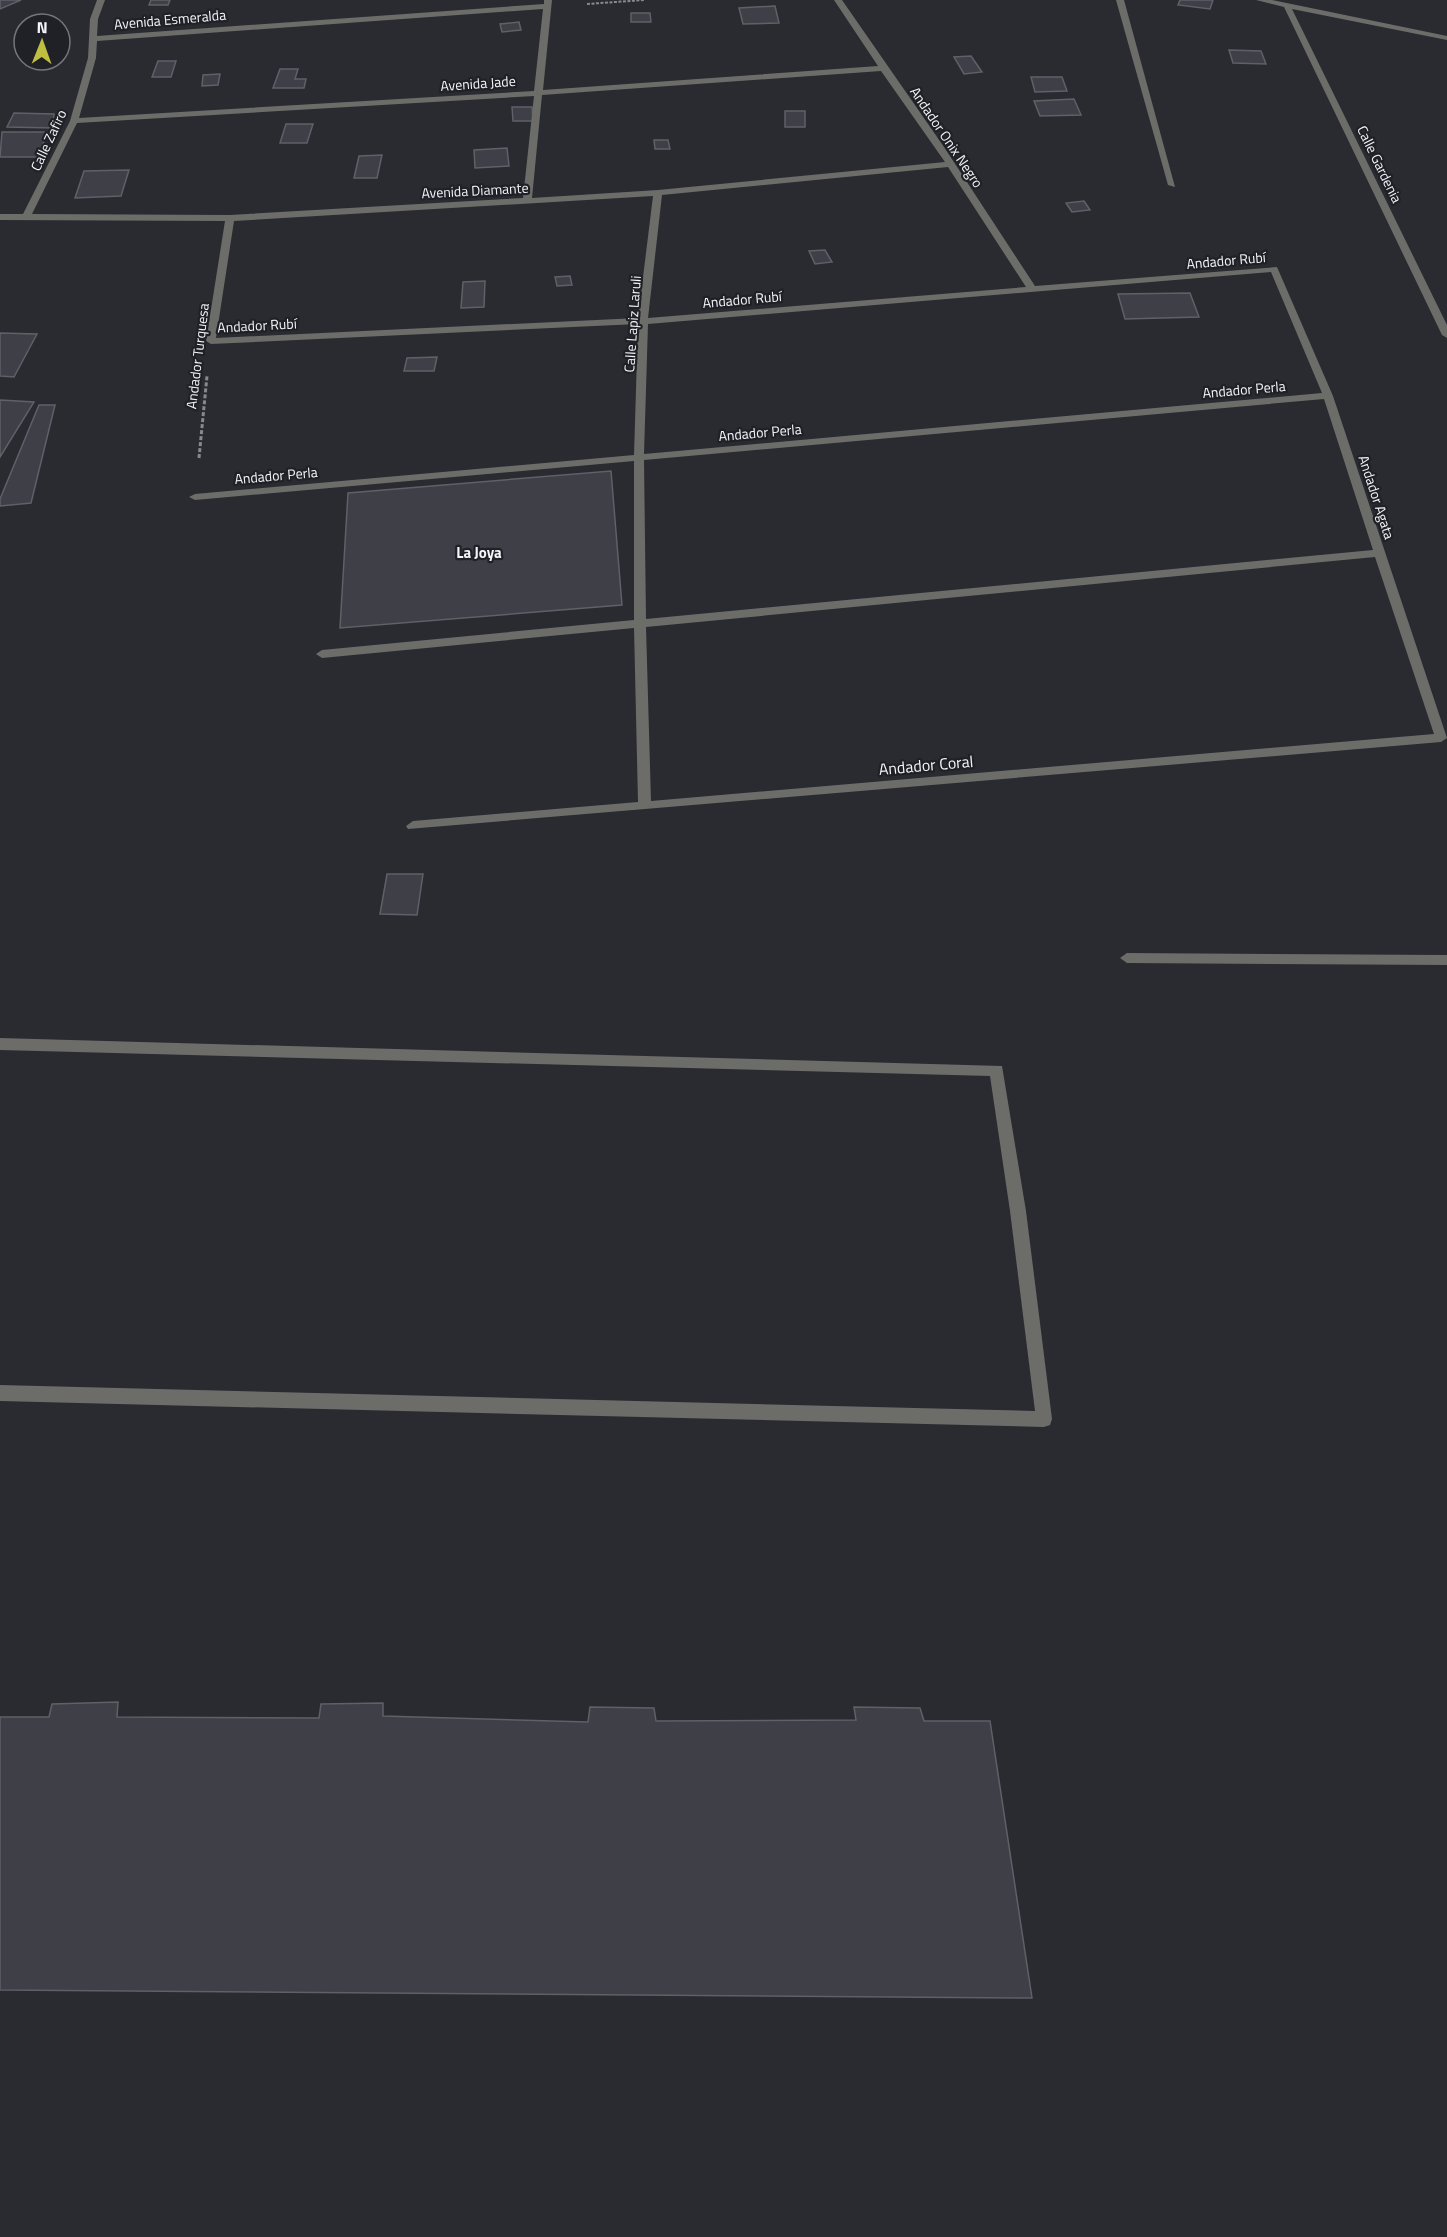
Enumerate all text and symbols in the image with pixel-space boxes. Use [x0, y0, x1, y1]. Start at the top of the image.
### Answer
street label: Avenida Esmeralda [113, 4, 227, 34]
north arrow [12, 12, 72, 72]
text: N [37, 15, 48, 39]
street label: Avenida Jade [440, 70, 516, 96]
street label: Andador Onix Negro [905, 82, 989, 192]
street label: Calle Zafiro [25, 106, 71, 174]
street label: Calle Gardenia [1352, 122, 1408, 206]
street label: Avenida Diamante [421, 177, 529, 203]
street label: Andador Rubí [1186, 246, 1267, 274]
street label: Calle Lapiz Laruli [618, 275, 646, 373]
street label: Andador Rubí [702, 285, 783, 313]
street label: Andador Turquesa [180, 302, 214, 410]
street label: Andador Rubí [217, 312, 298, 338]
street label: Andador Perla [1202, 375, 1286, 403]
street label: Andador Perla [718, 418, 802, 446]
street label: Andador Agata [1354, 452, 1400, 542]
street label: Andador Perla [234, 461, 318, 489]
district label: La Joya [456, 541, 502, 564]
street label: Andador Coral [878, 749, 974, 781]

